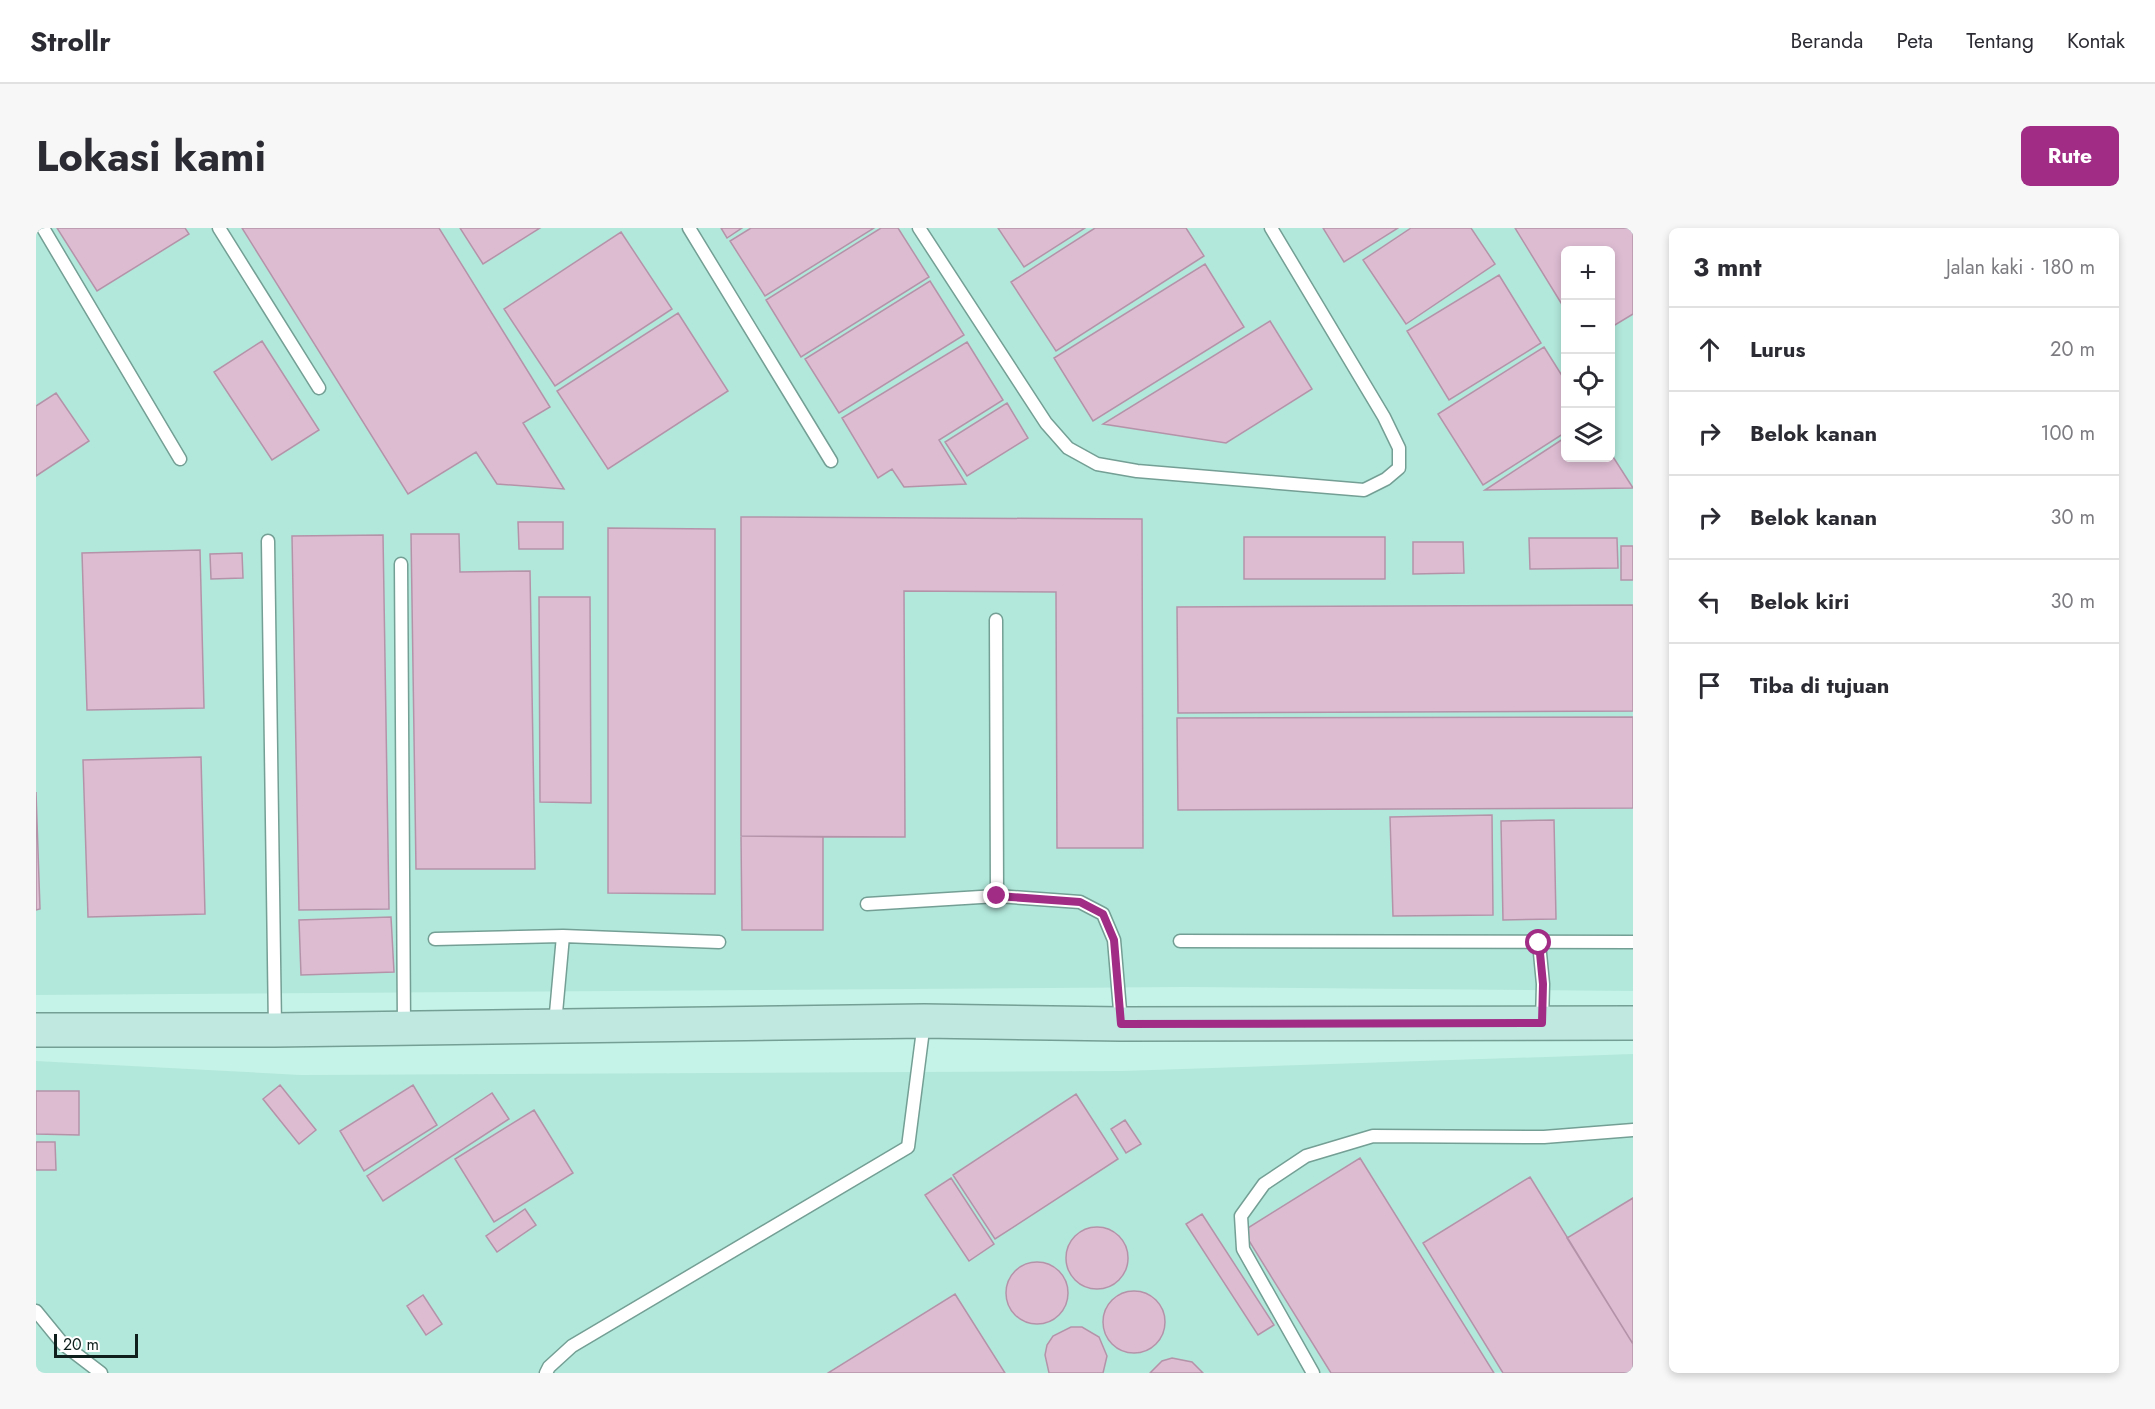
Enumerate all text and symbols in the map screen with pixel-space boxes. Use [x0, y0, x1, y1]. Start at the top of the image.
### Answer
text: Strollr [30, 21, 111, 62]
text: Beranda [1790, 26, 1863, 56]
text: Peta [1896, 26, 1933, 56]
text: Tentang [1966, 26, 2034, 56]
text: Kontak [2067, 26, 2125, 56]
text: Lokasi kami [36, 126, 266, 187]
button: Rute [2021, 126, 2119, 186]
map controls [1561, 246, 1615, 462]
button: + [1561, 246, 1615, 300]
text: 3 mnt [1693, 248, 1761, 286]
text: Jalan kaki · 180 m [1946, 253, 2095, 282]
button: − [1561, 300, 1615, 354]
icon: ahead [1693, 333, 1726, 366]
text: Lurus [1750, 333, 1806, 365]
text: 20 m [2050, 335, 2095, 364]
button: locate [1561, 354, 1615, 408]
button: layers [1561, 408, 1615, 462]
icon: right [1693, 417, 1726, 450]
text: Belok kanan [1750, 417, 1877, 449]
text: 100 m [2040, 419, 2095, 448]
icon: right [1693, 501, 1726, 534]
text: Belok kanan [1750, 501, 1877, 533]
text: 30 m [2050, 503, 2095, 532]
icon: left [1693, 585, 1726, 618]
text: Belok kiri [1750, 585, 1849, 617]
text: 30 m [2050, 587, 2095, 616]
icon: arrive [1693, 669, 1726, 702]
text: Tiba di tujuan [1750, 669, 1889, 701]
route end [983, 882, 1009, 908]
route start [1525, 929, 1551, 955]
scale bar [54, 1331, 138, 1358]
text: 20 m [63, 1333, 99, 1356]

